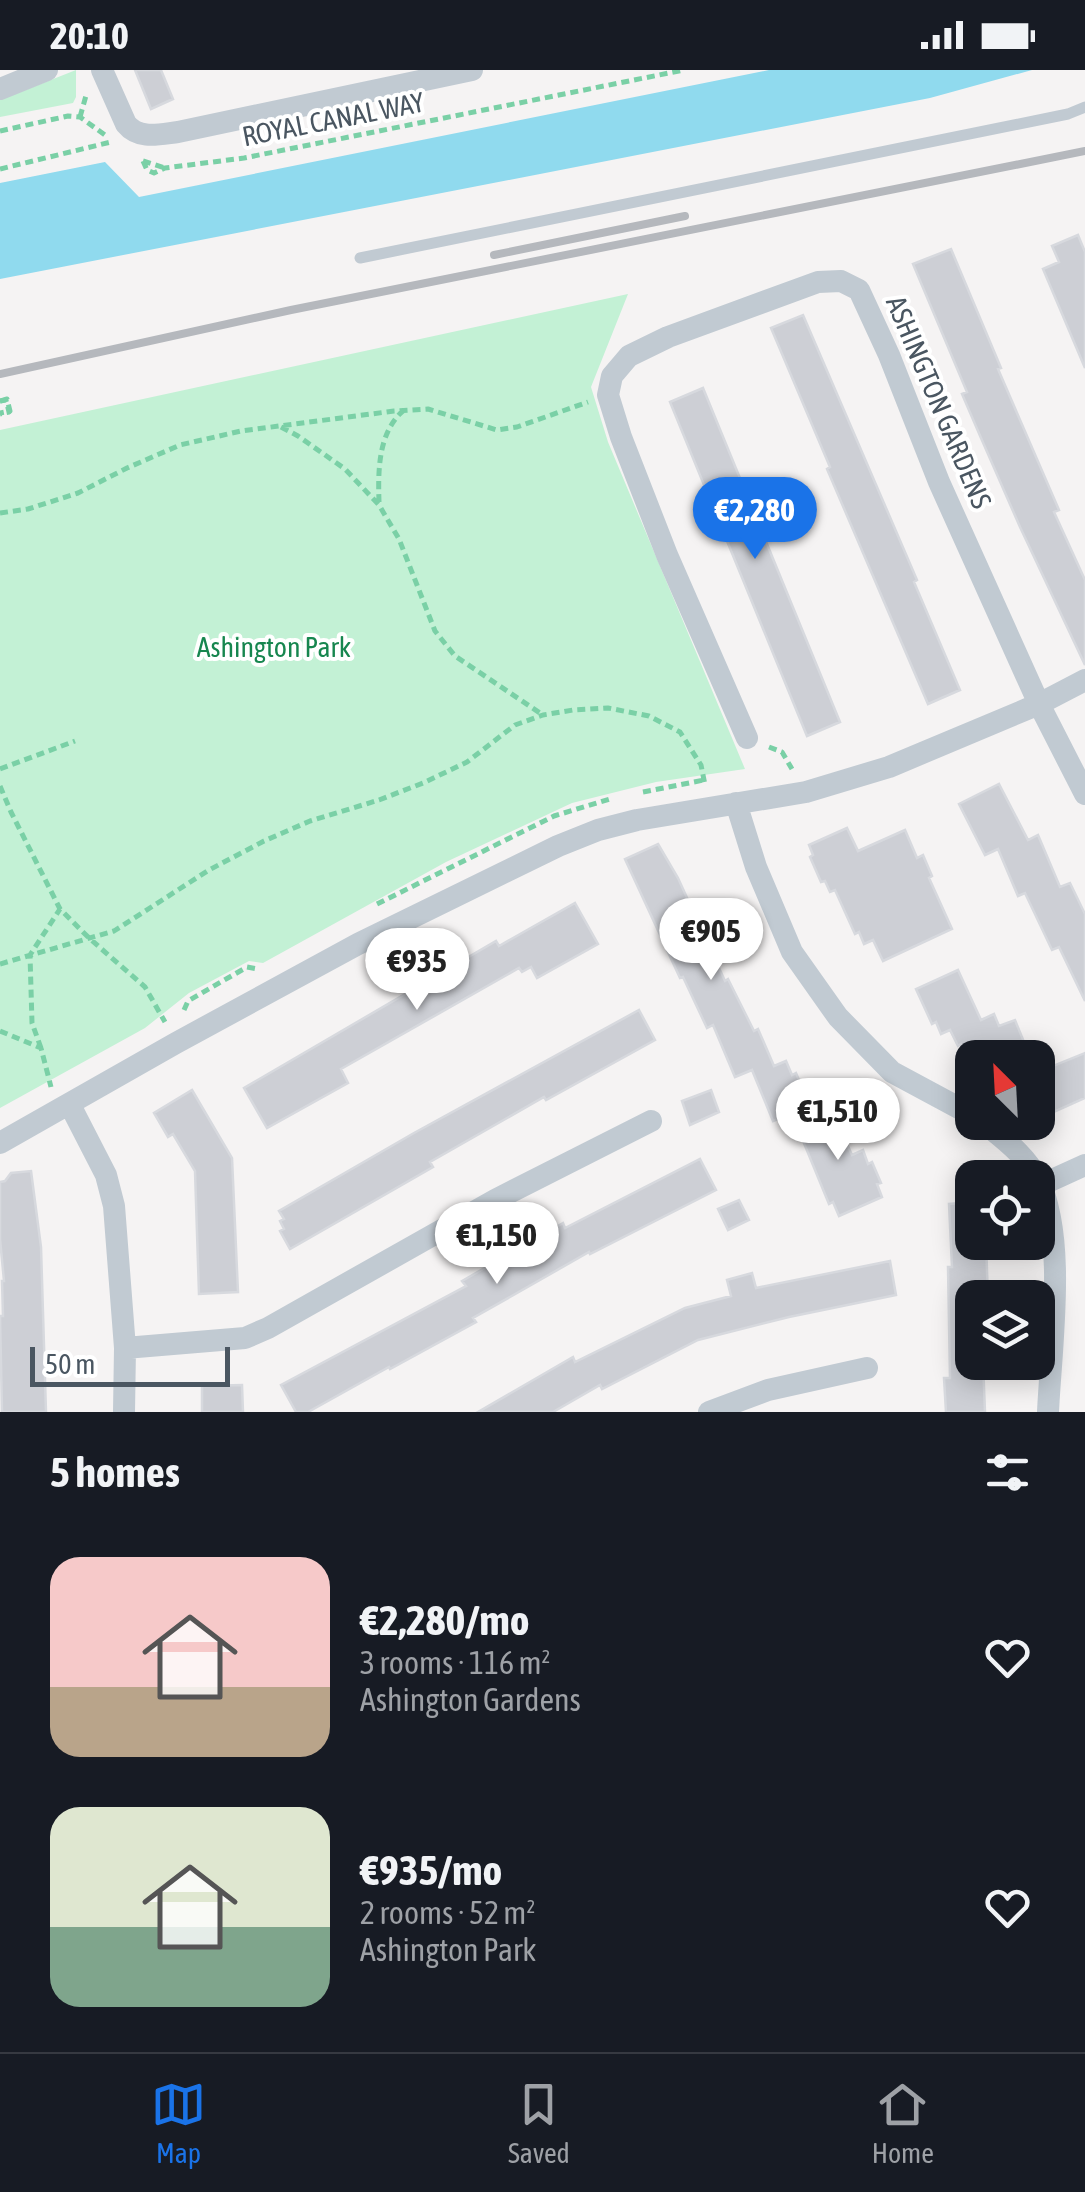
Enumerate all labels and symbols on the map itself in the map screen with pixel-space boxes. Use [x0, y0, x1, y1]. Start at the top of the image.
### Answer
street label: ROYAL CANAL WAY [239, 86, 427, 152]
street label: ASHINGTON GARDENS [880, 291, 998, 513]
pin: €2,280 [674, 477, 836, 562]
park label: Ashington Park [197, 631, 351, 663]
pin: €905 [652, 898, 770, 983]
pin: €935 [358, 928, 476, 1013]
north arrow [955, 1040, 1055, 1140]
pin: €1,510 [757, 1078, 919, 1163]
pin: €1,150 [416, 1202, 578, 1287]
scale bar [30, 1342, 230, 1386]

